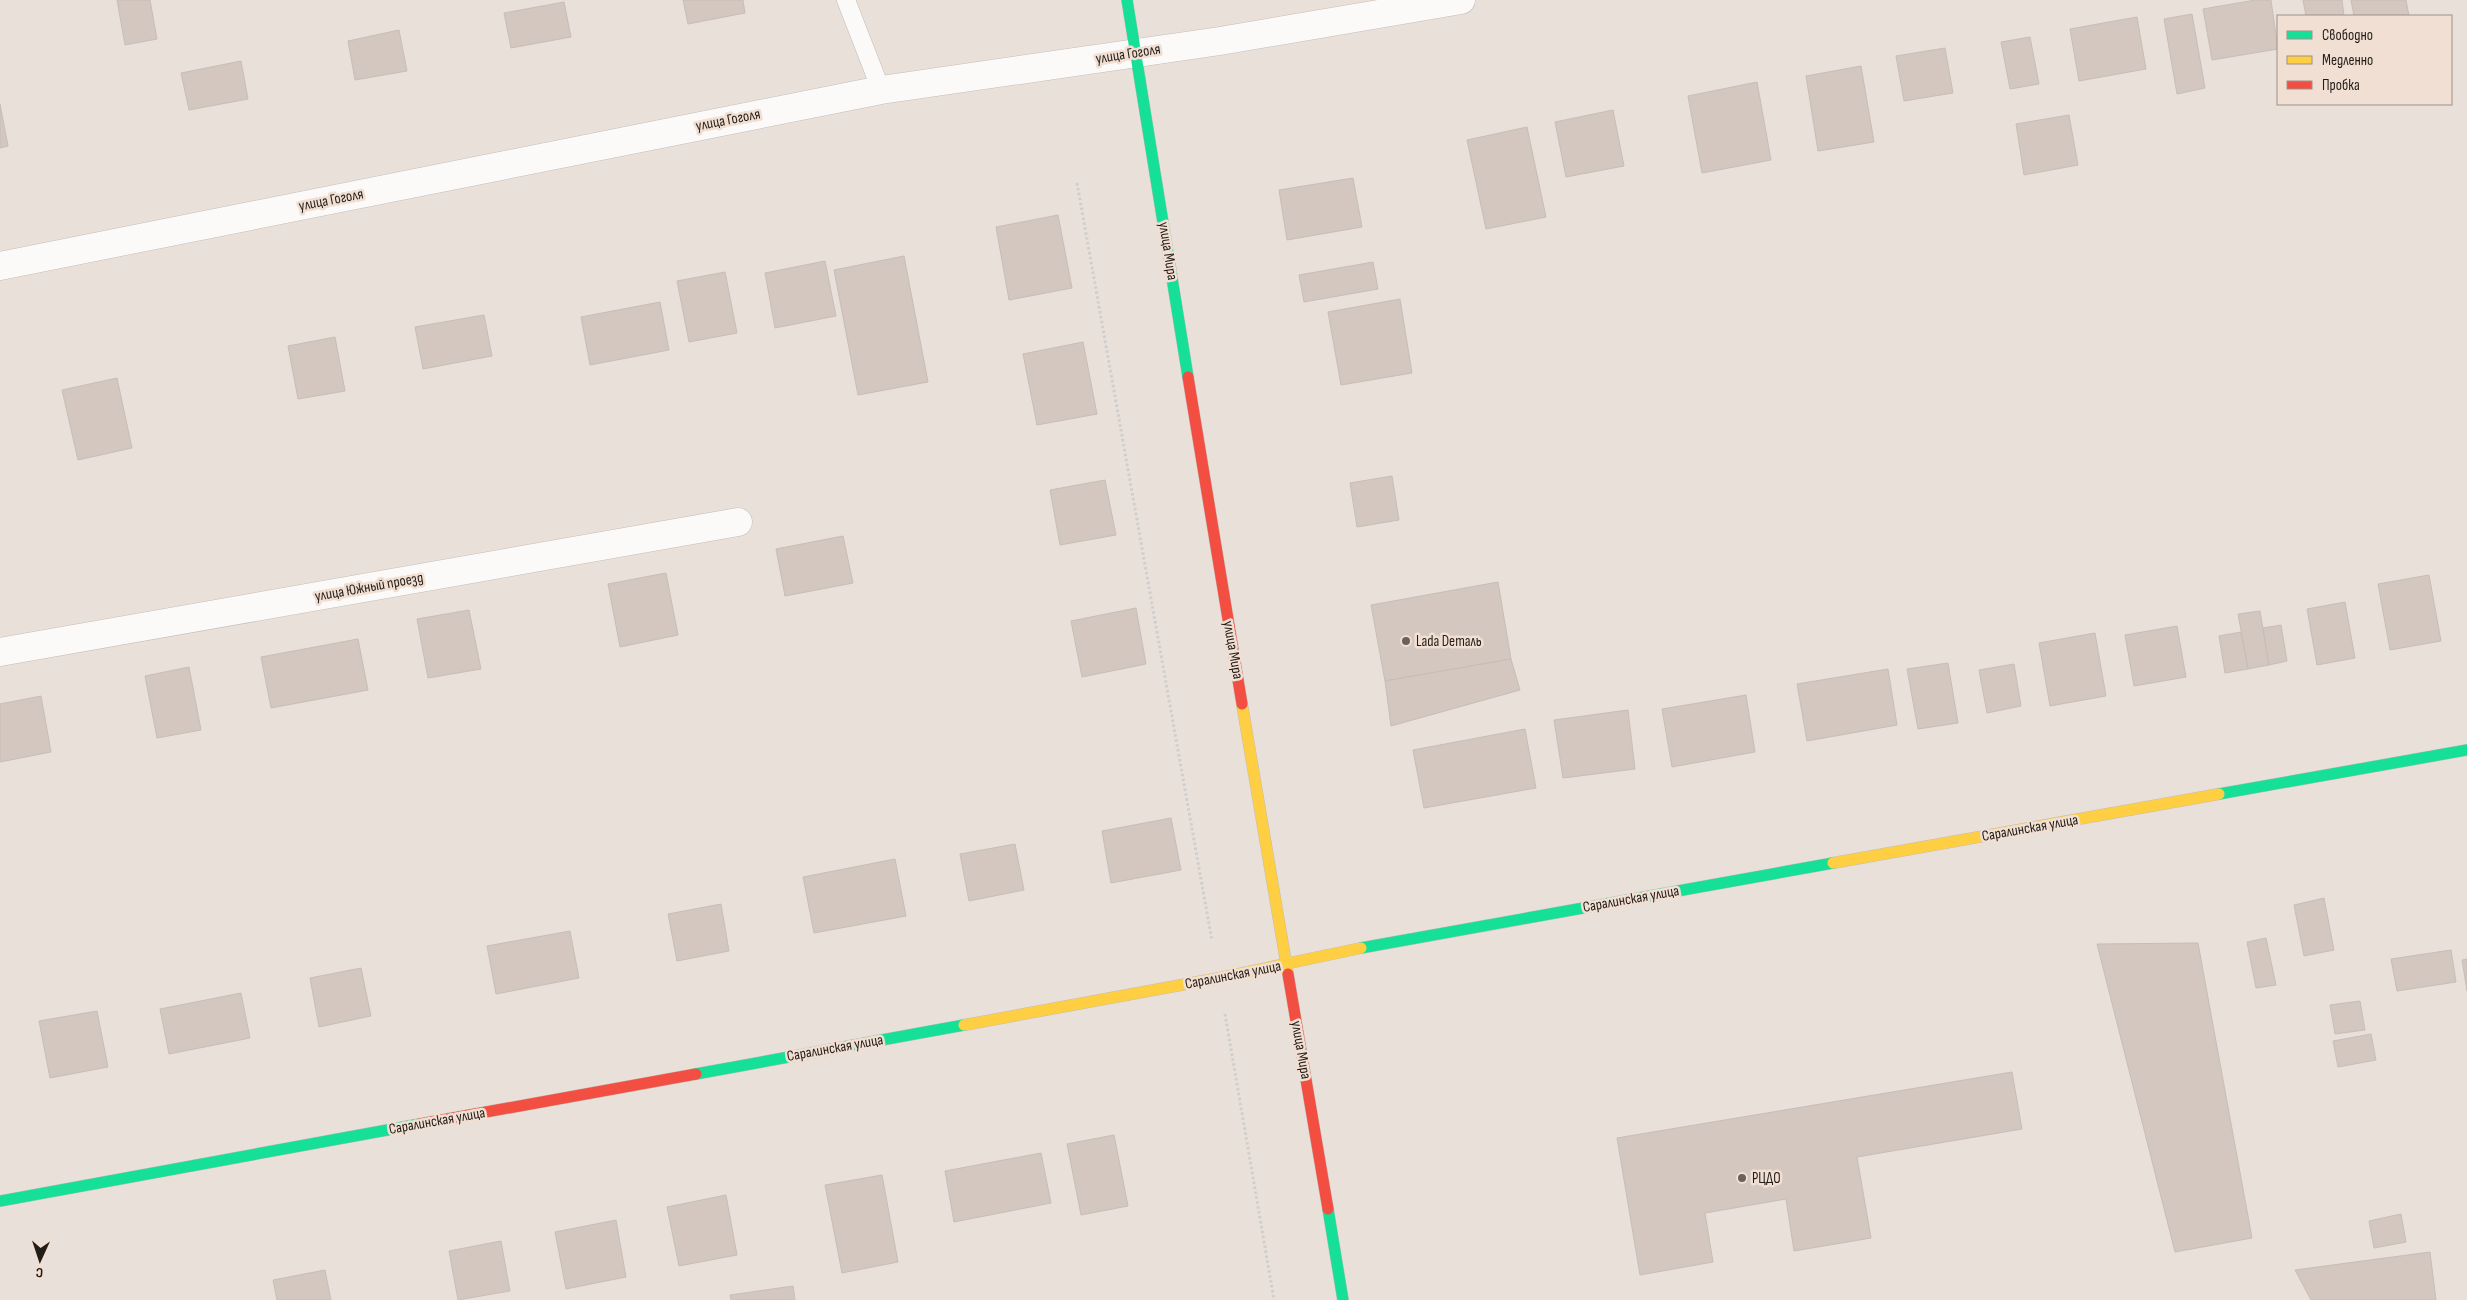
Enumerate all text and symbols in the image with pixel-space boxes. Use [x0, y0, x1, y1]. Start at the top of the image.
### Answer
legend [2277, 15, 2452, 105]
text: Свободно [2322, 26, 2373, 45]
street label: улица Гоголя [1094, 39, 1162, 68]
text: Медленно [2322, 51, 2373, 70]
text: Пробка [2322, 76, 2360, 95]
street label: улица Гоголя [694, 104, 762, 136]
street label: улица Гоголя [297, 184, 365, 216]
street label: улица Мира [1154, 220, 1182, 282]
street label: улица Южный проезд [313, 568, 425, 606]
street label: улица Мира [1219, 619, 1247, 681]
place label: Lada Dеталь [1416, 632, 1482, 651]
marker: Lada Dеталь [1400, 635, 1412, 647]
street label: Саралинская улица [1980, 810, 2080, 846]
street label: Саралинская улица [1581, 881, 1681, 917]
street label: Саралинская улица [1183, 956, 1283, 994]
street label: улица Мира [1287, 1019, 1315, 1081]
street label: Саралинская улица [785, 1030, 885, 1066]
street label: Саралинская улица [387, 1103, 487, 1139]
place label: РЦДО [1752, 1169, 1781, 1188]
marker: РЦДО [1736, 1172, 1748, 1184]
north arrow [15, 1235, 65, 1285]
text: С [35, 1264, 43, 1281]

